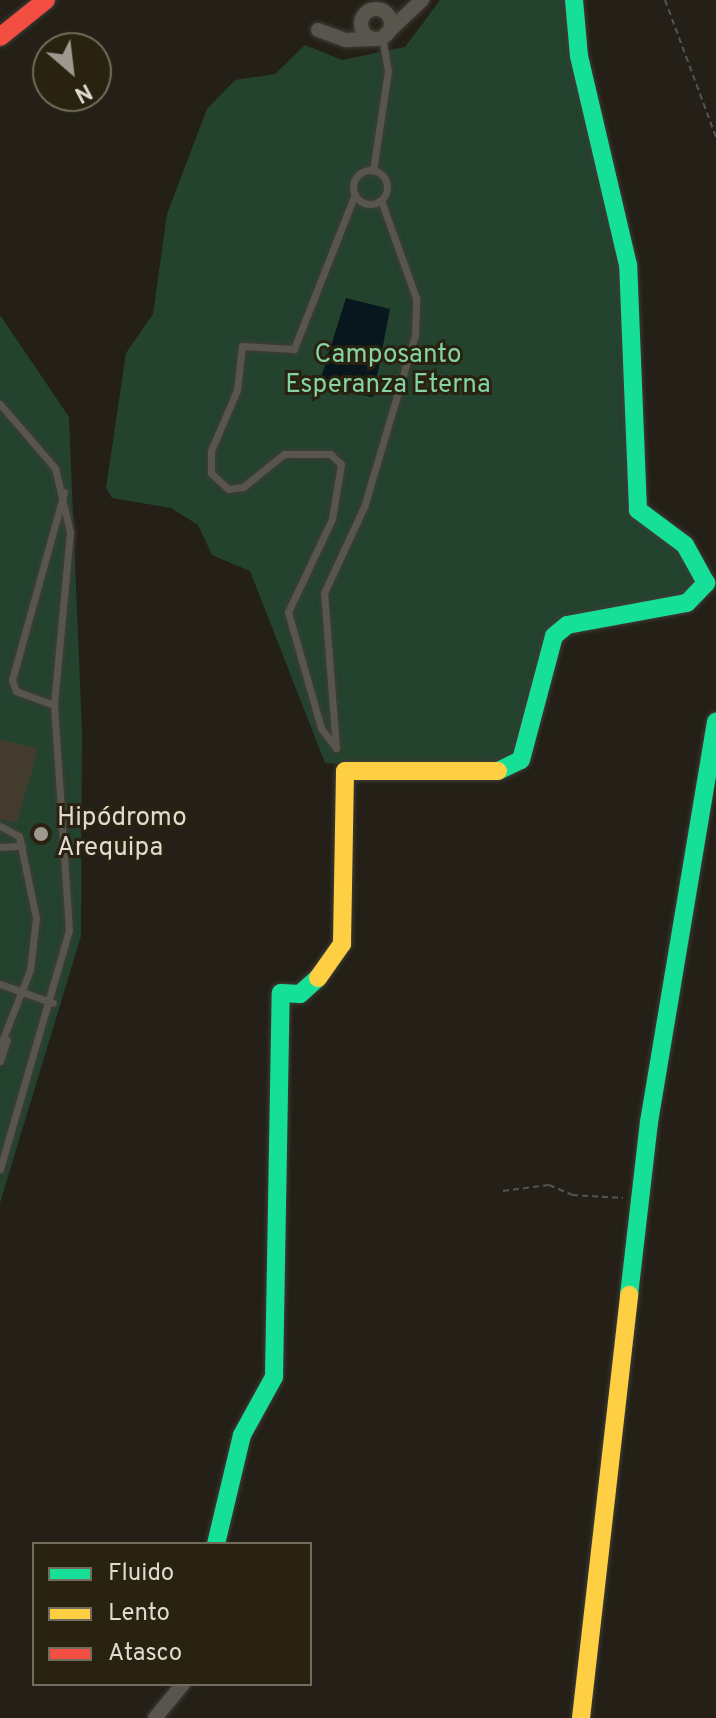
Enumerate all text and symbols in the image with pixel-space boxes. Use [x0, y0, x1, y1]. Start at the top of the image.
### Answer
north arrow [32, 32, 112, 112]
text: N [69, 76, 96, 107]
park label: Camposanto Esperanza Eterna [285, 340, 491, 402]
place label: Hipódromo Arequipa [57, 803, 187, 864]
marker: Hipódromo Arequipa [32, 825, 50, 843]
legend [32, 1542, 312, 1686]
text: Fluido [108, 1559, 174, 1589]
text: Lento [108, 1599, 170, 1629]
text: Atasco [108, 1639, 182, 1669]

